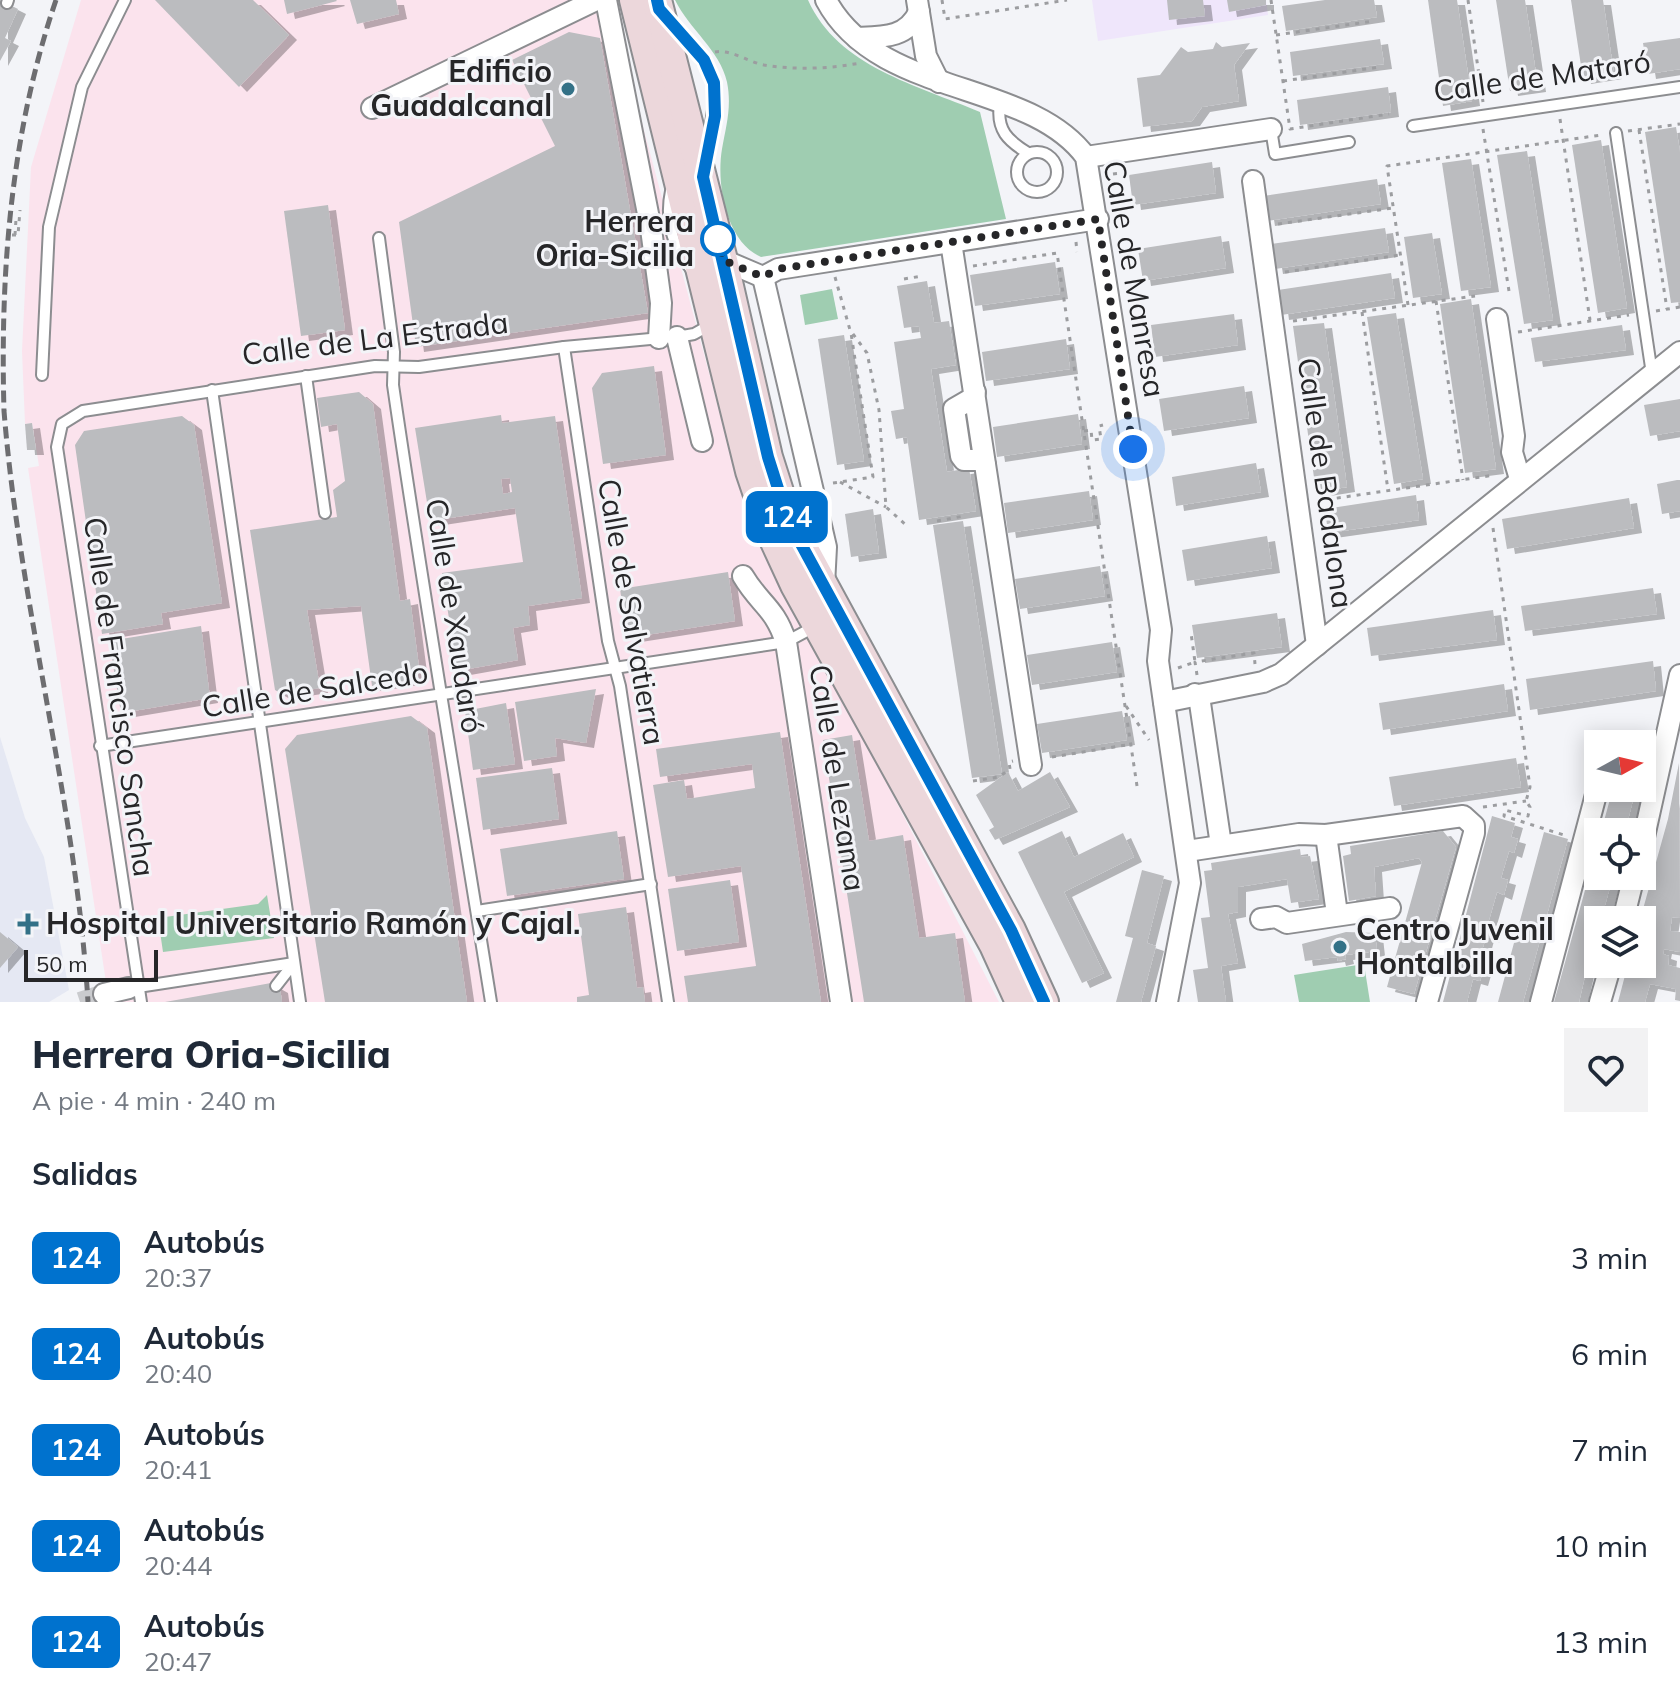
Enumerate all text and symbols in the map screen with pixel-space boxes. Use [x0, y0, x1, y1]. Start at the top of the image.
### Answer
street label: Calle de Mataró [1431, 42, 1653, 110]
place label: Edificio Guadalcanal [370, 52, 552, 124]
marker: Edificio Guadalcanal [559, 80, 577, 98]
street label: Calle de Manresa [1095, 157, 1175, 400]
place label: Herrera Oria-Sicilia [535, 202, 694, 274]
marker: Herrera Oria-Sicilia [701, 222, 735, 256]
street label: Calle de La Estrada [239, 303, 510, 373]
street label: Calle de Badalona [1290, 355, 1362, 611]
your location [1113, 429, 1153, 469]
street label: Calle de Salvatierra [590, 476, 674, 748]
line badge: 124 [741, 491, 833, 543]
street label: Calle de Xaudaró [418, 496, 492, 736]
text: 124 [762, 499, 812, 534]
street label: Calle de Francisco Sancha [76, 515, 164, 879]
street label: Calle de Salcedo [199, 652, 431, 726]
street label: Calle de Lezama [801, 662, 875, 894]
north arrow [1584, 730, 1656, 802]
map controls [1584, 730, 1656, 978]
button: locate [1584, 818, 1656, 890]
place label: Hospital Universitario Ramón y Cajal. [46, 904, 580, 942]
button: layers [1584, 906, 1656, 978]
place label: Centro Juvenil Hontalbilla [1356, 910, 1554, 982]
marker: Hospital Universitario Ramón y Cajal. [17, 913, 39, 935]
marker: Centro Juvenil Hontalbilla [1331, 938, 1349, 956]
scale bar [24, 946, 158, 982]
text: 50 m [36, 950, 87, 978]
button: heart [1564, 1028, 1648, 1112]
text: Herrera Oria-Sicilia [32, 1030, 391, 1078]
text: A pie · 4 min · 240 m [32, 1084, 276, 1117]
text: Salidas [32, 1155, 138, 1193]
text: Autobús [144, 1223, 265, 1261]
text: 3 min [1571, 1239, 1648, 1277]
text: 124 [51, 1240, 101, 1275]
text: 20:37 [144, 1261, 212, 1294]
text: Autobús [144, 1319, 265, 1357]
text: 6 min [1571, 1335, 1648, 1373]
text: 124 [51, 1336, 101, 1371]
text: 20:40 [144, 1357, 212, 1390]
text: Autobús [144, 1415, 265, 1453]
text: 7 min [1571, 1431, 1648, 1469]
text: 124 [51, 1432, 101, 1467]
text: 20:41 [144, 1453, 212, 1486]
text: Autobús [144, 1511, 265, 1549]
text: 10 min [1553, 1527, 1648, 1565]
text: 124 [51, 1528, 101, 1563]
text: 20:44 [144, 1549, 212, 1582]
text: Autobús [144, 1607, 265, 1645]
text: 13 min [1553, 1623, 1648, 1661]
text: 124 [51, 1624, 101, 1659]
text: 20:47 [144, 1645, 212, 1678]

